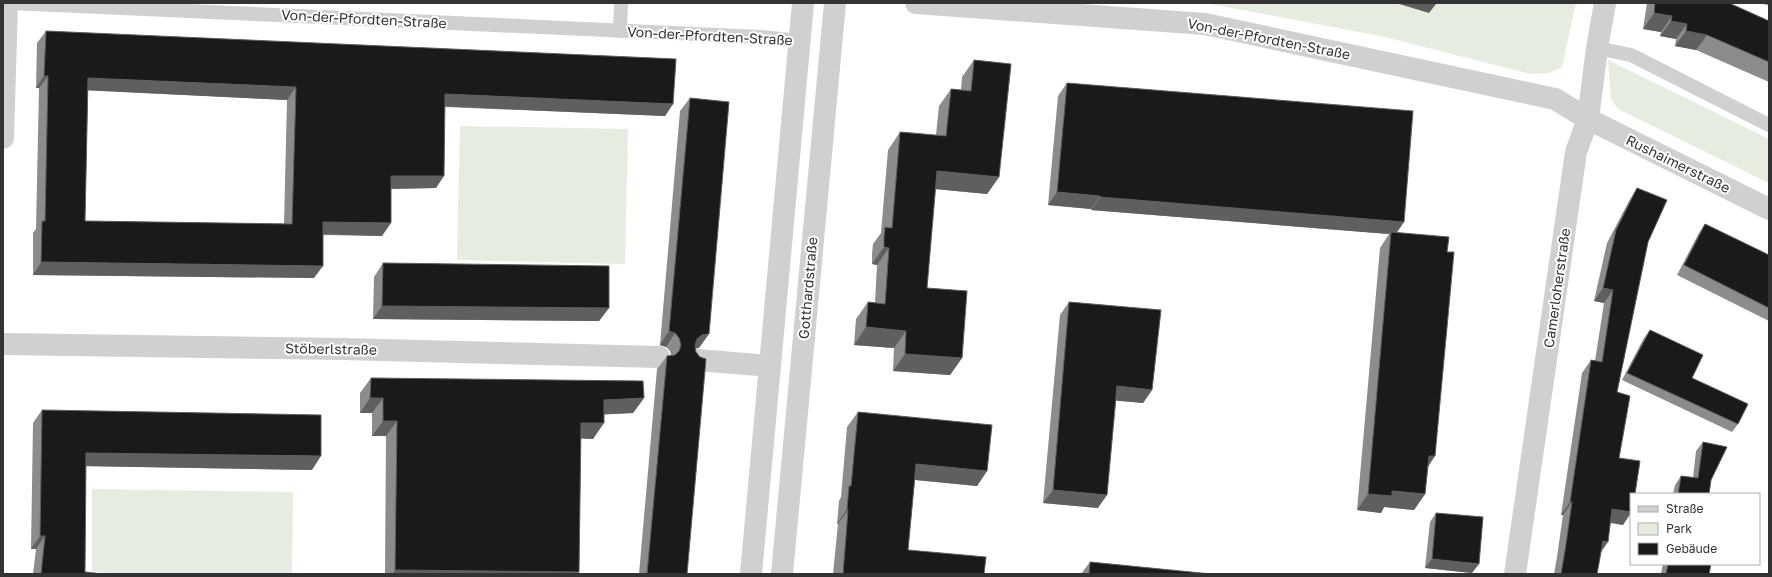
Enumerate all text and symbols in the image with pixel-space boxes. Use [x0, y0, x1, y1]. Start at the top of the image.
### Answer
street label: Von-der-Pfordten-Straße [281, 6, 447, 31]
street label: Von-der-Pfordten-Straße [1186, 14, 1352, 63]
street label: Von-der-Pfordten-Straße [627, 23, 793, 48]
street label: Rushaimerstraße [1623, 131, 1733, 196]
street label: Camerloherstraße [1540, 227, 1573, 349]
street label: Gotthardstraße [795, 236, 820, 340]
street label: Stöberlstraße [285, 339, 377, 358]
legend [1630, 493, 1760, 565]
text: Straße [1666, 501, 1704, 516]
text: Park [1666, 521, 1692, 536]
text: Gebäude [1666, 541, 1717, 556]

